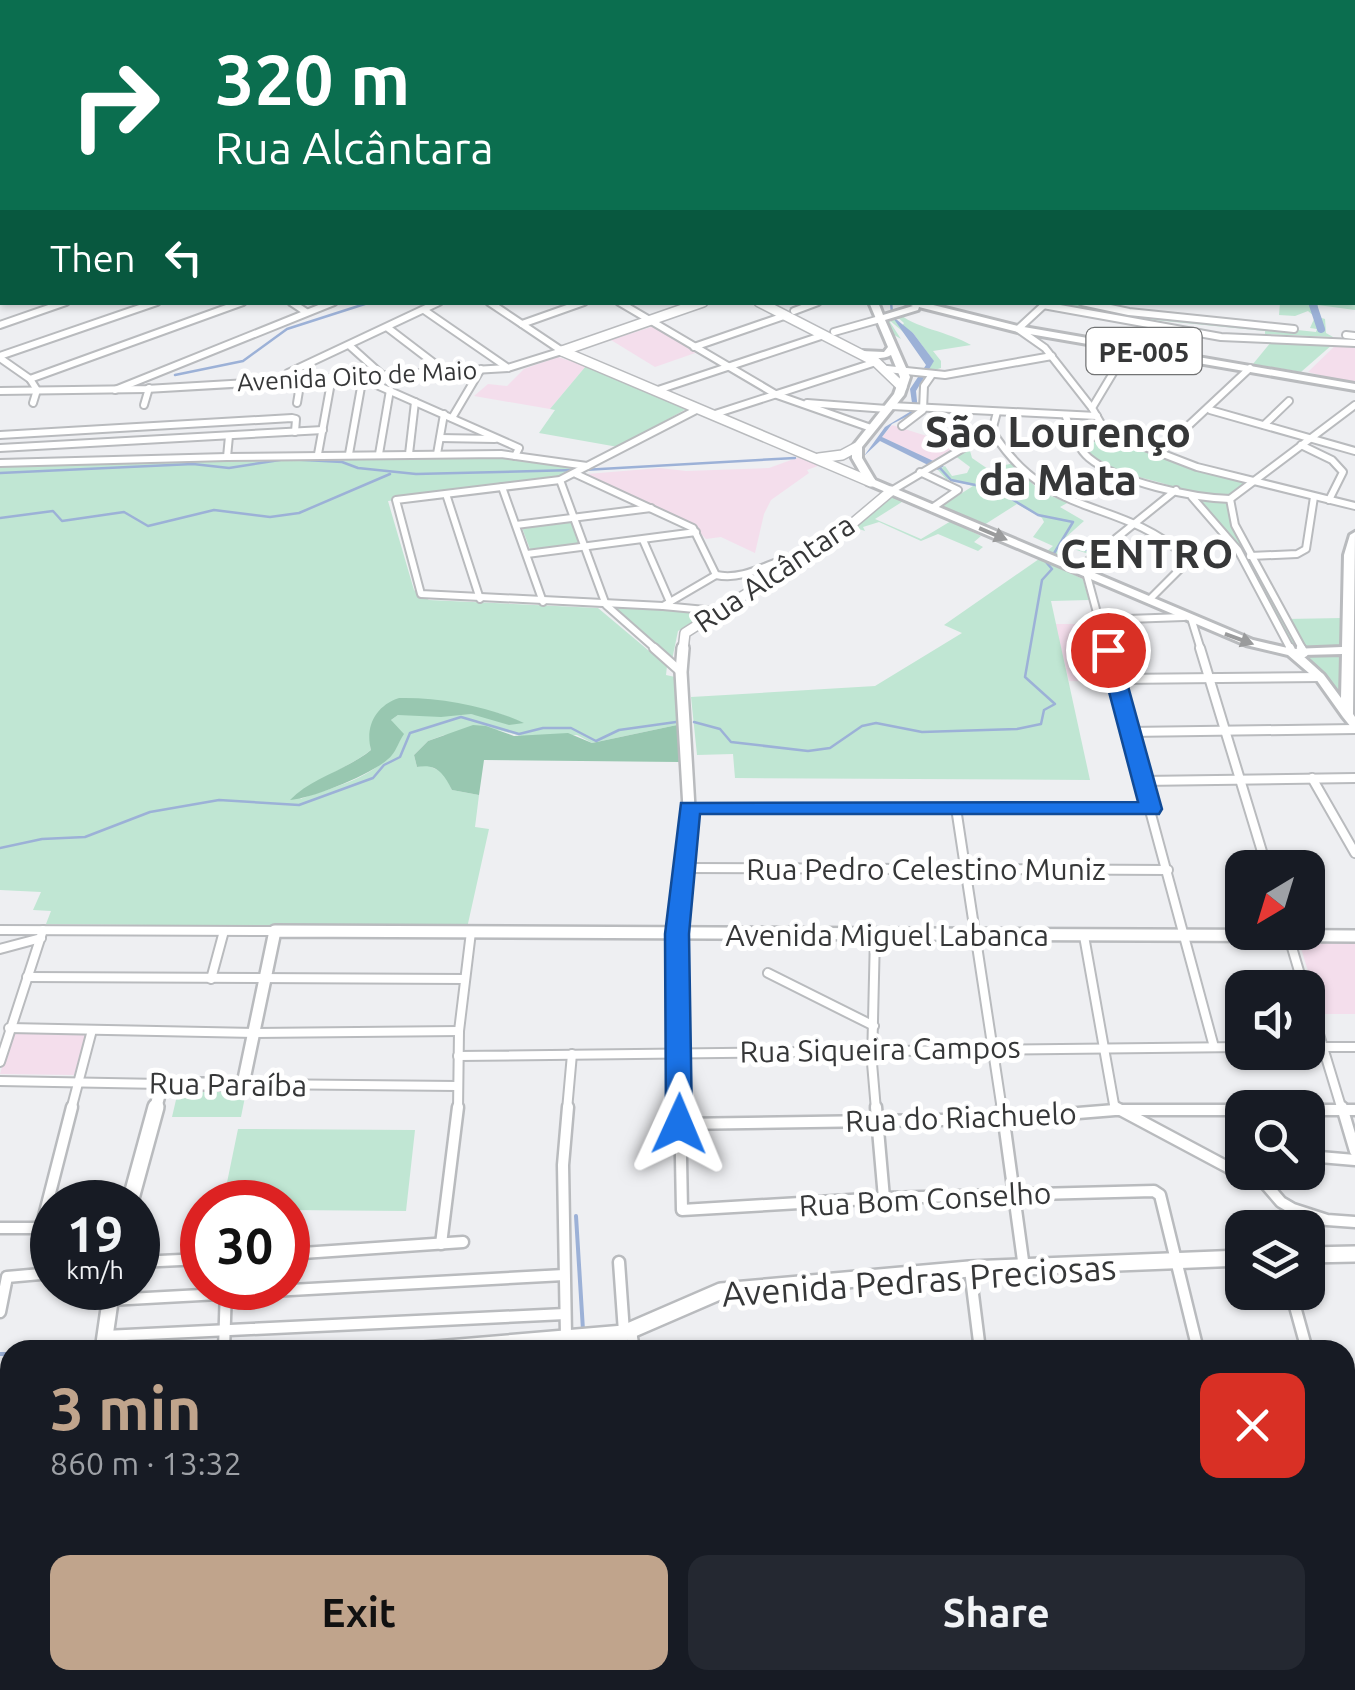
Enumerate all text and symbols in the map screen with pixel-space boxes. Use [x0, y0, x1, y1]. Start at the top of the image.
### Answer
icon: right [50, 40, 180, 170]
text: 320 m [215, 40, 410, 118]
text: Rua Alcântara [215, 122, 494, 173]
icon: left [156, 230, 211, 285]
text: Then [50, 237, 136, 279]
road number: PE-005 [1086, 328, 1202, 374]
street label: Avenida Oito de Maio [236, 356, 478, 396]
district label: São Lourenço da Mata [925, 408, 1191, 503]
street label: Rua Alcântara [687, 507, 861, 639]
one-way arrow [978, 526, 1008, 542]
district label: CENTRO [1060, 531, 1236, 576]
pin [1066, 608, 1151, 693]
icon: arrive [1081, 623, 1136, 678]
one-way arrow [1225, 631, 1255, 647]
north arrow [1225, 850, 1325, 950]
map controls [1225, 850, 1325, 1310]
street label: Rua Pedro Celestino Muniz [746, 852, 1106, 886]
street label: Avenida Miguel Labanca [725, 918, 1049, 952]
button: sound [1225, 970, 1325, 1070]
street label: Rua Siqueira Campos [739, 1030, 1021, 1068]
street label: Rua Paraíba [149, 1066, 307, 1102]
position arrow [627, 1072, 731, 1176]
button: search [1225, 1090, 1325, 1190]
street label: Rua do Riachuelo [845, 1096, 1077, 1138]
street label: Rua Bom Conselho [798, 1175, 1052, 1223]
speed limit sign: 30 [180, 1180, 310, 1310]
text: 19 [67, 1205, 123, 1261]
button: layers [1225, 1210, 1325, 1310]
street label: Avenida Pedras Preciosas [721, 1246, 1117, 1314]
text: km/h [66, 1256, 124, 1284]
button: close [1200, 1373, 1305, 1478]
text: 3 min [50, 1374, 202, 1441]
text: 860 m · 13:32 [50, 1445, 242, 1481]
button: Exit [50, 1555, 668, 1670]
button: Share [688, 1555, 1305, 1670]

